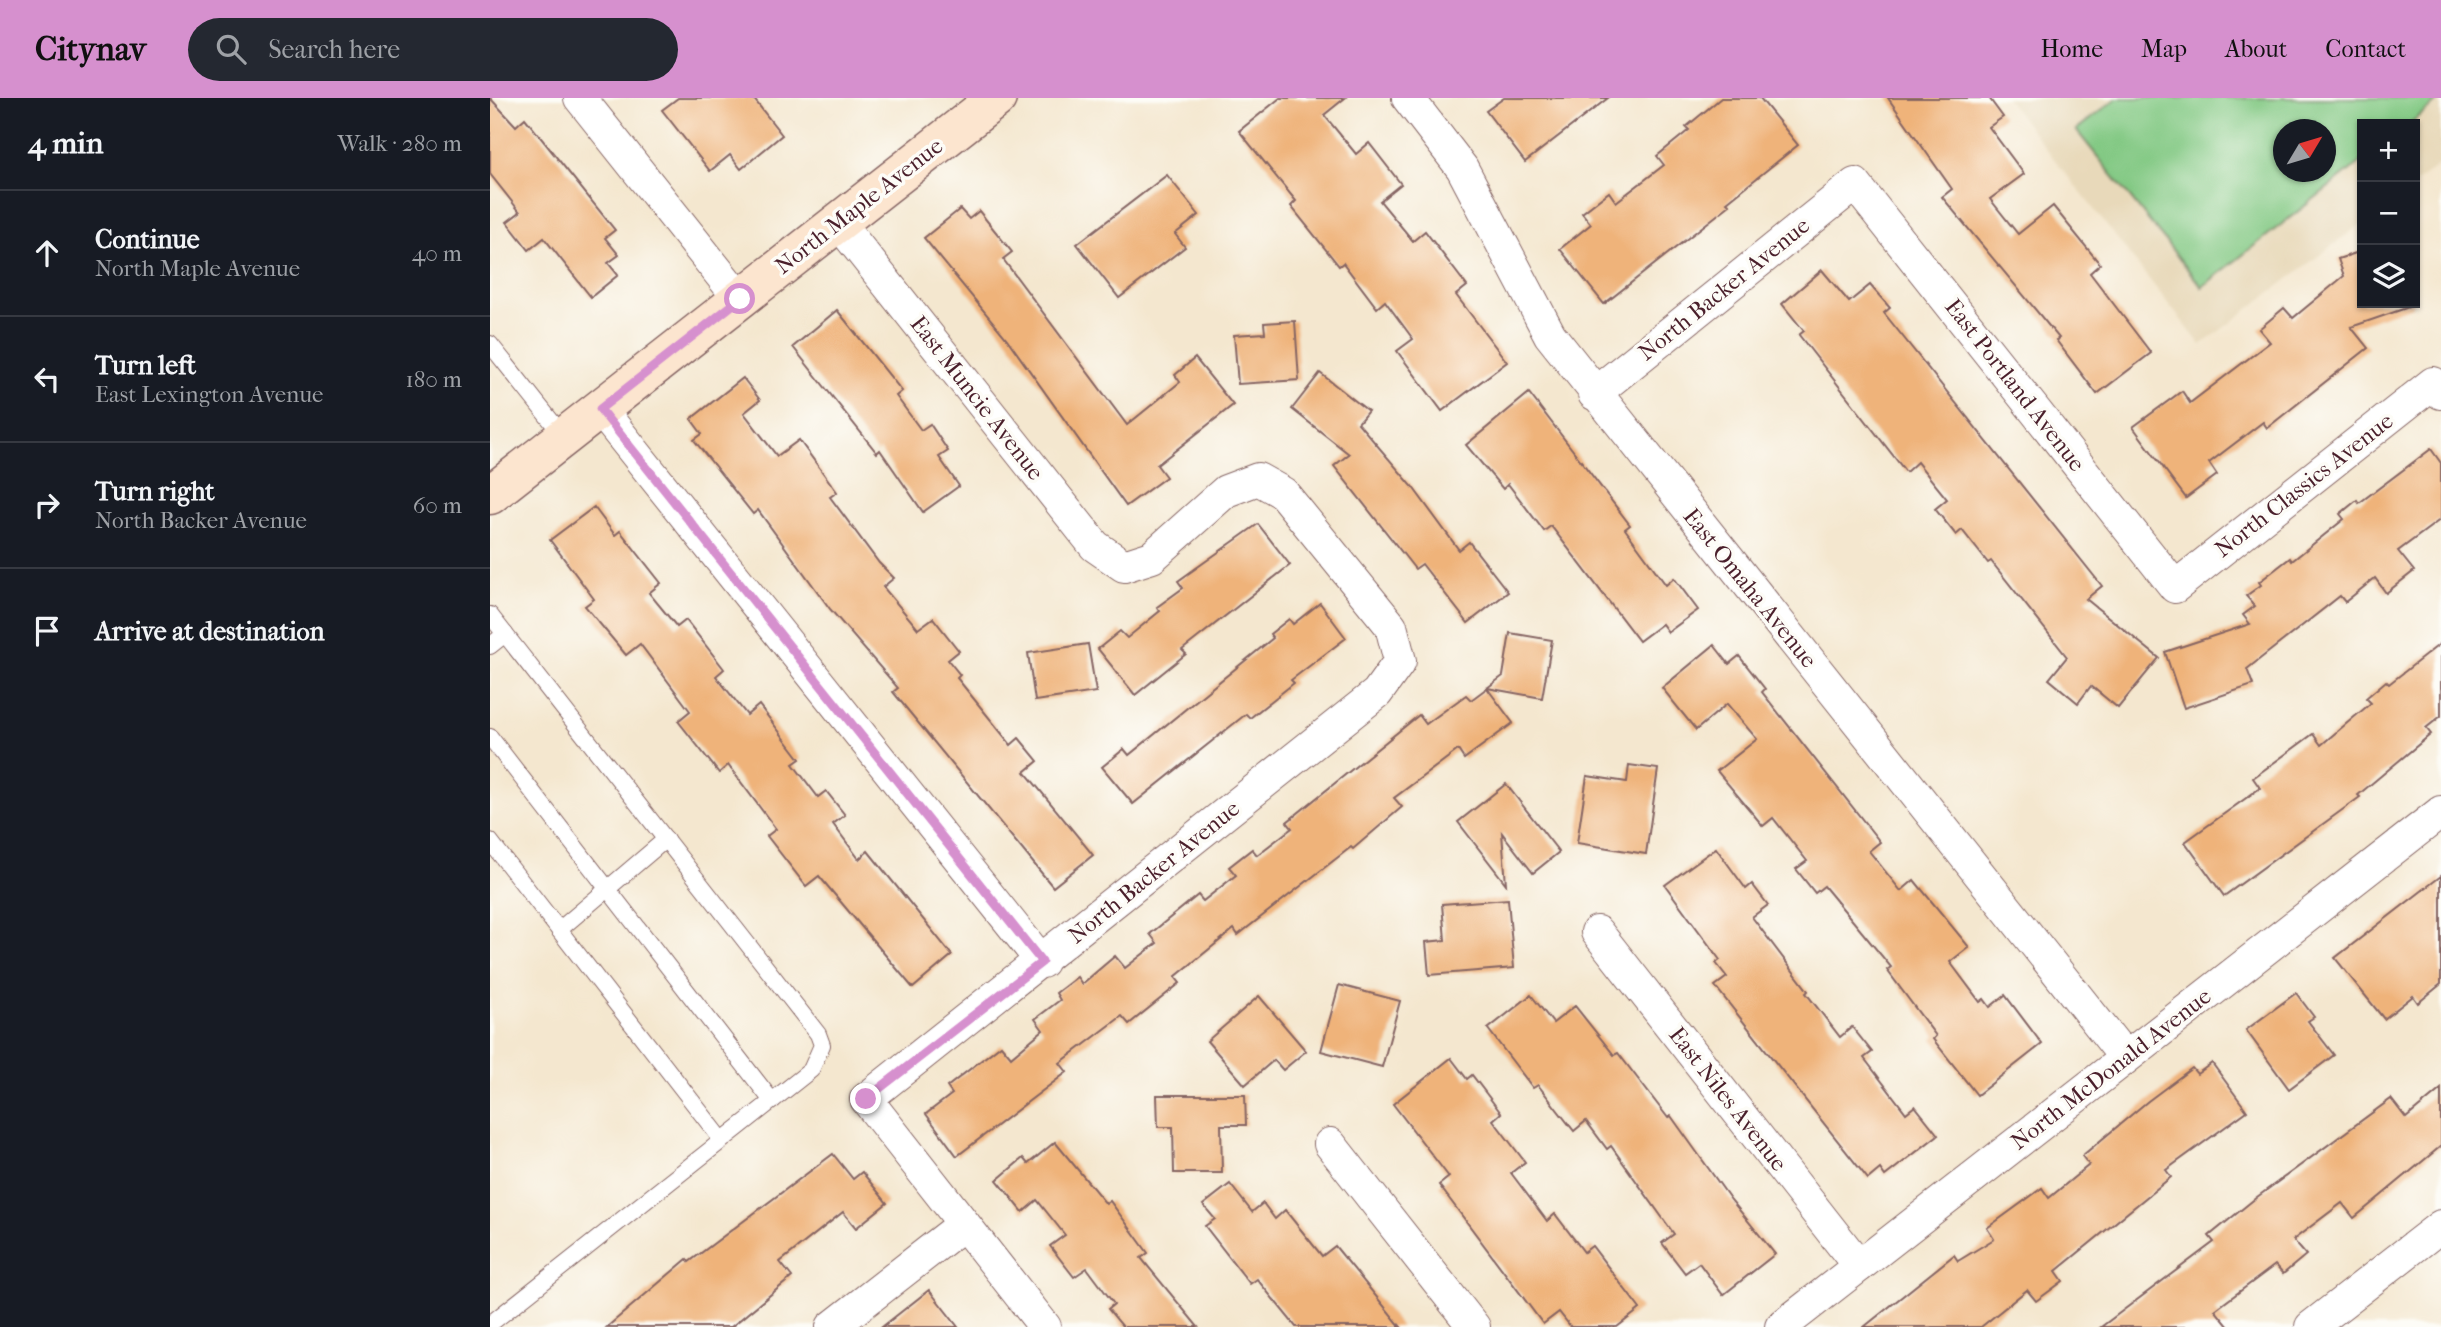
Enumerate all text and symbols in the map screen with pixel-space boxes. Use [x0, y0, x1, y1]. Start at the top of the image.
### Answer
search box [188, 18, 678, 81]
text: Citynav [35, 30, 146, 69]
icon: search [212, 30, 250, 68]
text: Search here [268, 34, 400, 65]
text: Home [2041, 35, 2103, 63]
text: Map [2141, 35, 2187, 63]
text: About [2225, 35, 2287, 63]
text: Contact [2325, 35, 2406, 63]
north arrow [2273, 119, 2336, 182]
map controls [2357, 119, 2420, 308]
button: + [2357, 119, 2420, 182]
text: 4 min [28, 126, 103, 161]
text: Walk · 280 m [338, 130, 462, 157]
street label: North Maple Avenue [770, 132, 948, 280]
button: − [2357, 182, 2420, 245]
street label: North Backer Avenue [1633, 212, 1815, 366]
text: Continue [95, 224, 200, 255]
icon: ahead [28, 234, 66, 272]
text: 40 m [412, 240, 462, 267]
button: layers [2357, 245, 2420, 308]
text: North Maple Avenue [95, 255, 300, 282]
route start [724, 283, 755, 314]
street label: East Portland Avenue [1939, 293, 2091, 477]
street label: East Muncie Avenue [905, 311, 1049, 485]
text: Turn left [95, 350, 196, 381]
icon: left [28, 360, 66, 398]
text: 180 m [405, 366, 462, 393]
text: East Lexington Avenue [95, 381, 324, 408]
street label: North Classics Avenue [2210, 407, 2398, 563]
text: Turn right [95, 476, 215, 507]
icon: right [28, 486, 66, 524]
text: 60 m [413, 492, 462, 519]
street label: East Omaha Avenue [1678, 503, 1822, 673]
text: North Backer Avenue [95, 507, 307, 534]
icon: arrive [28, 612, 66, 650]
text: Arrive at destination [95, 616, 325, 647]
street label: North Backer Avenue [1063, 795, 1245, 949]
street label: North McDonald Avenue [2006, 983, 2216, 1155]
street label: East Niles Avenue [1663, 1022, 1793, 1176]
route end [850, 1083, 881, 1114]

